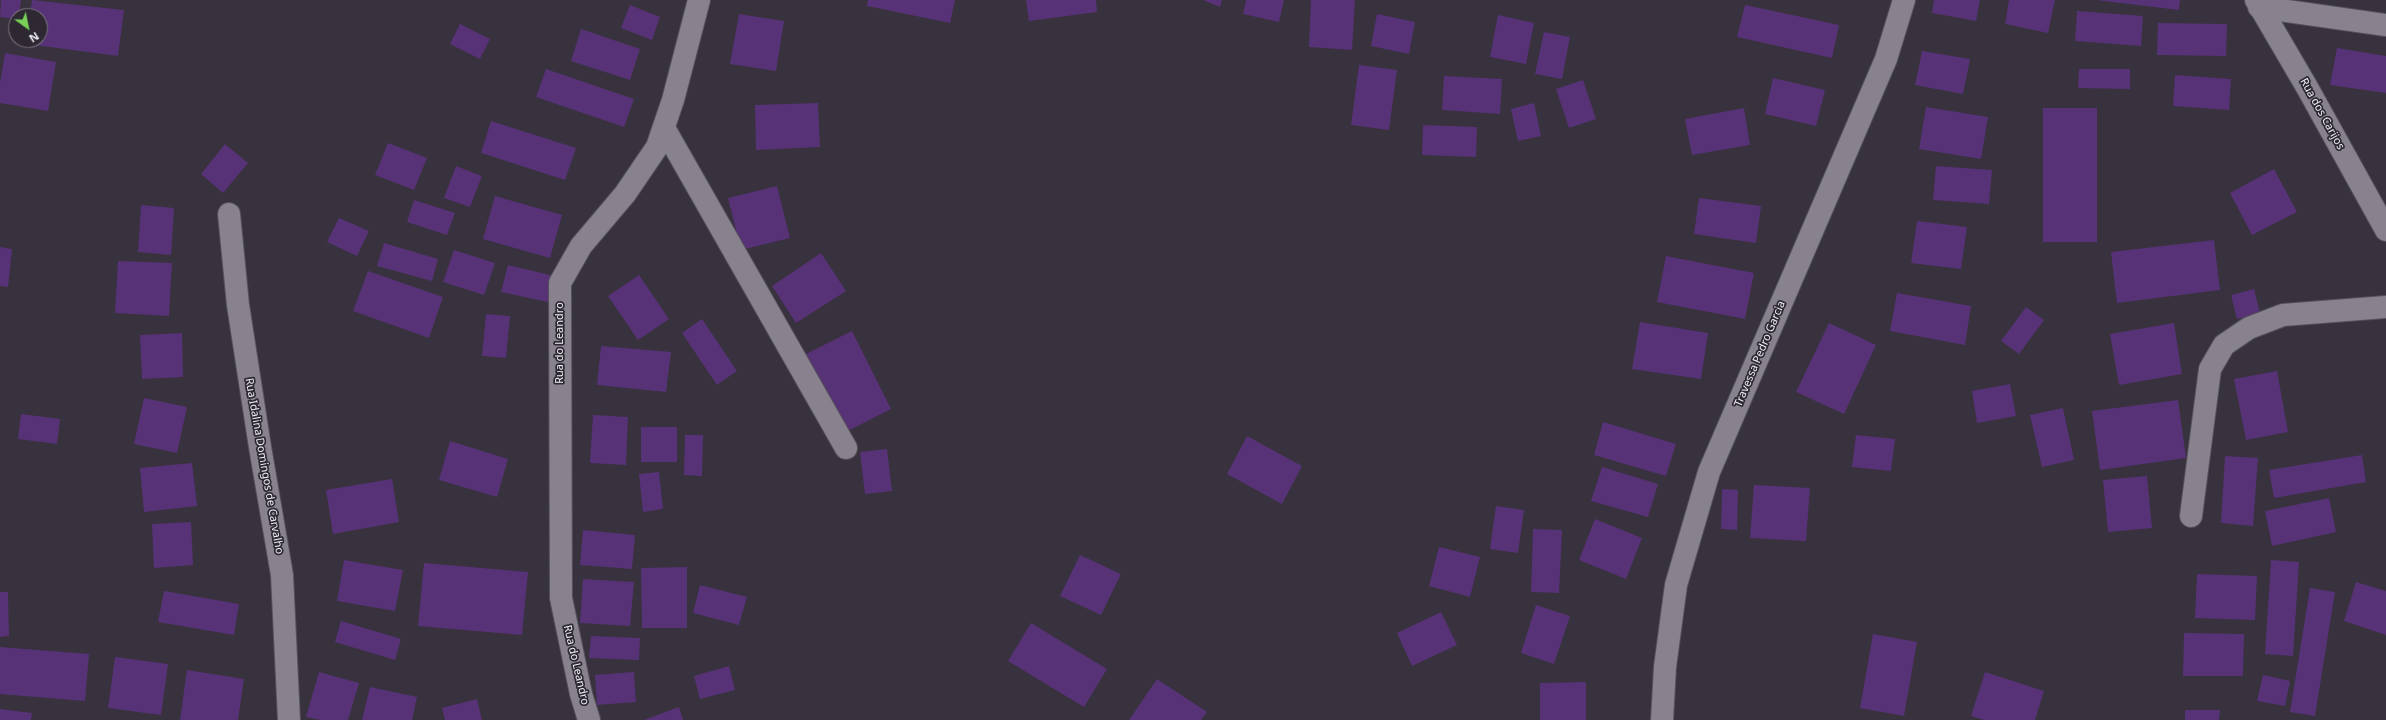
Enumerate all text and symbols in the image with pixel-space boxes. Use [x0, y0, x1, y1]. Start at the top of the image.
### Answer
north arrow [8, 8, 48, 48]
text: N [26, 29, 42, 46]
street label: Rua dos Carijos [2297, 76, 2347, 152]
street label: Travessa Pedro Garcia [1732, 299, 1788, 409]
street label: Rua do Leandro [553, 302, 567, 384]
street label: Rua Idalina Domingos de Carvalho [242, 377, 286, 555]
street label: Rua do Leandro [560, 624, 592, 706]

